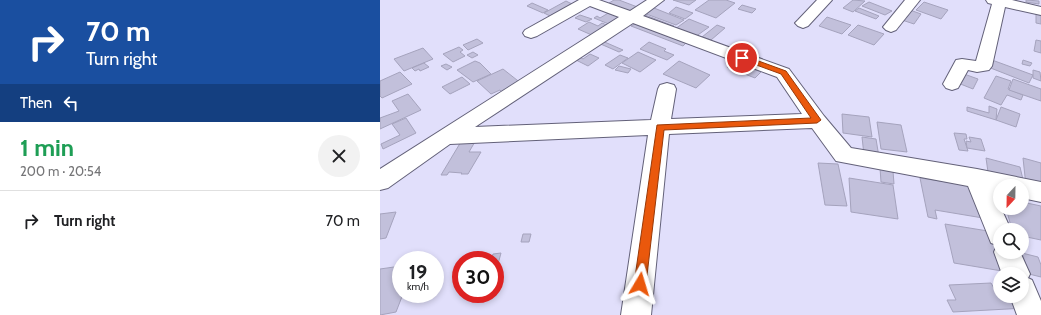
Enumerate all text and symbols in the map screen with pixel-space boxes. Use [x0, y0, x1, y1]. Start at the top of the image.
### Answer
text: 70 m [86, 14, 150, 48]
icon: right [20, 16, 72, 68]
pin [725, 41, 759, 75]
icon: arrive [731, 47, 753, 69]
text: Turn right [86, 48, 157, 70]
icon: left [60, 92, 82, 114]
text: Then [20, 94, 52, 112]
text: 1 min [20, 133, 74, 162]
button: close [318, 135, 360, 177]
text: 200 m · 20:54 [20, 163, 101, 179]
north arrow [993, 179, 1029, 215]
map controls [993, 179, 1029, 303]
icon: right [20, 210, 42, 232]
text: Turn right [54, 212, 115, 230]
text: 70 m [326, 212, 360, 230]
button: search [993, 223, 1029, 259]
speed limit sign: 30 [452, 251, 504, 303]
text: 19 [409, 260, 427, 284]
position arrow [619, 263, 661, 305]
button: layers [993, 267, 1029, 303]
text: km/h [407, 280, 429, 293]

